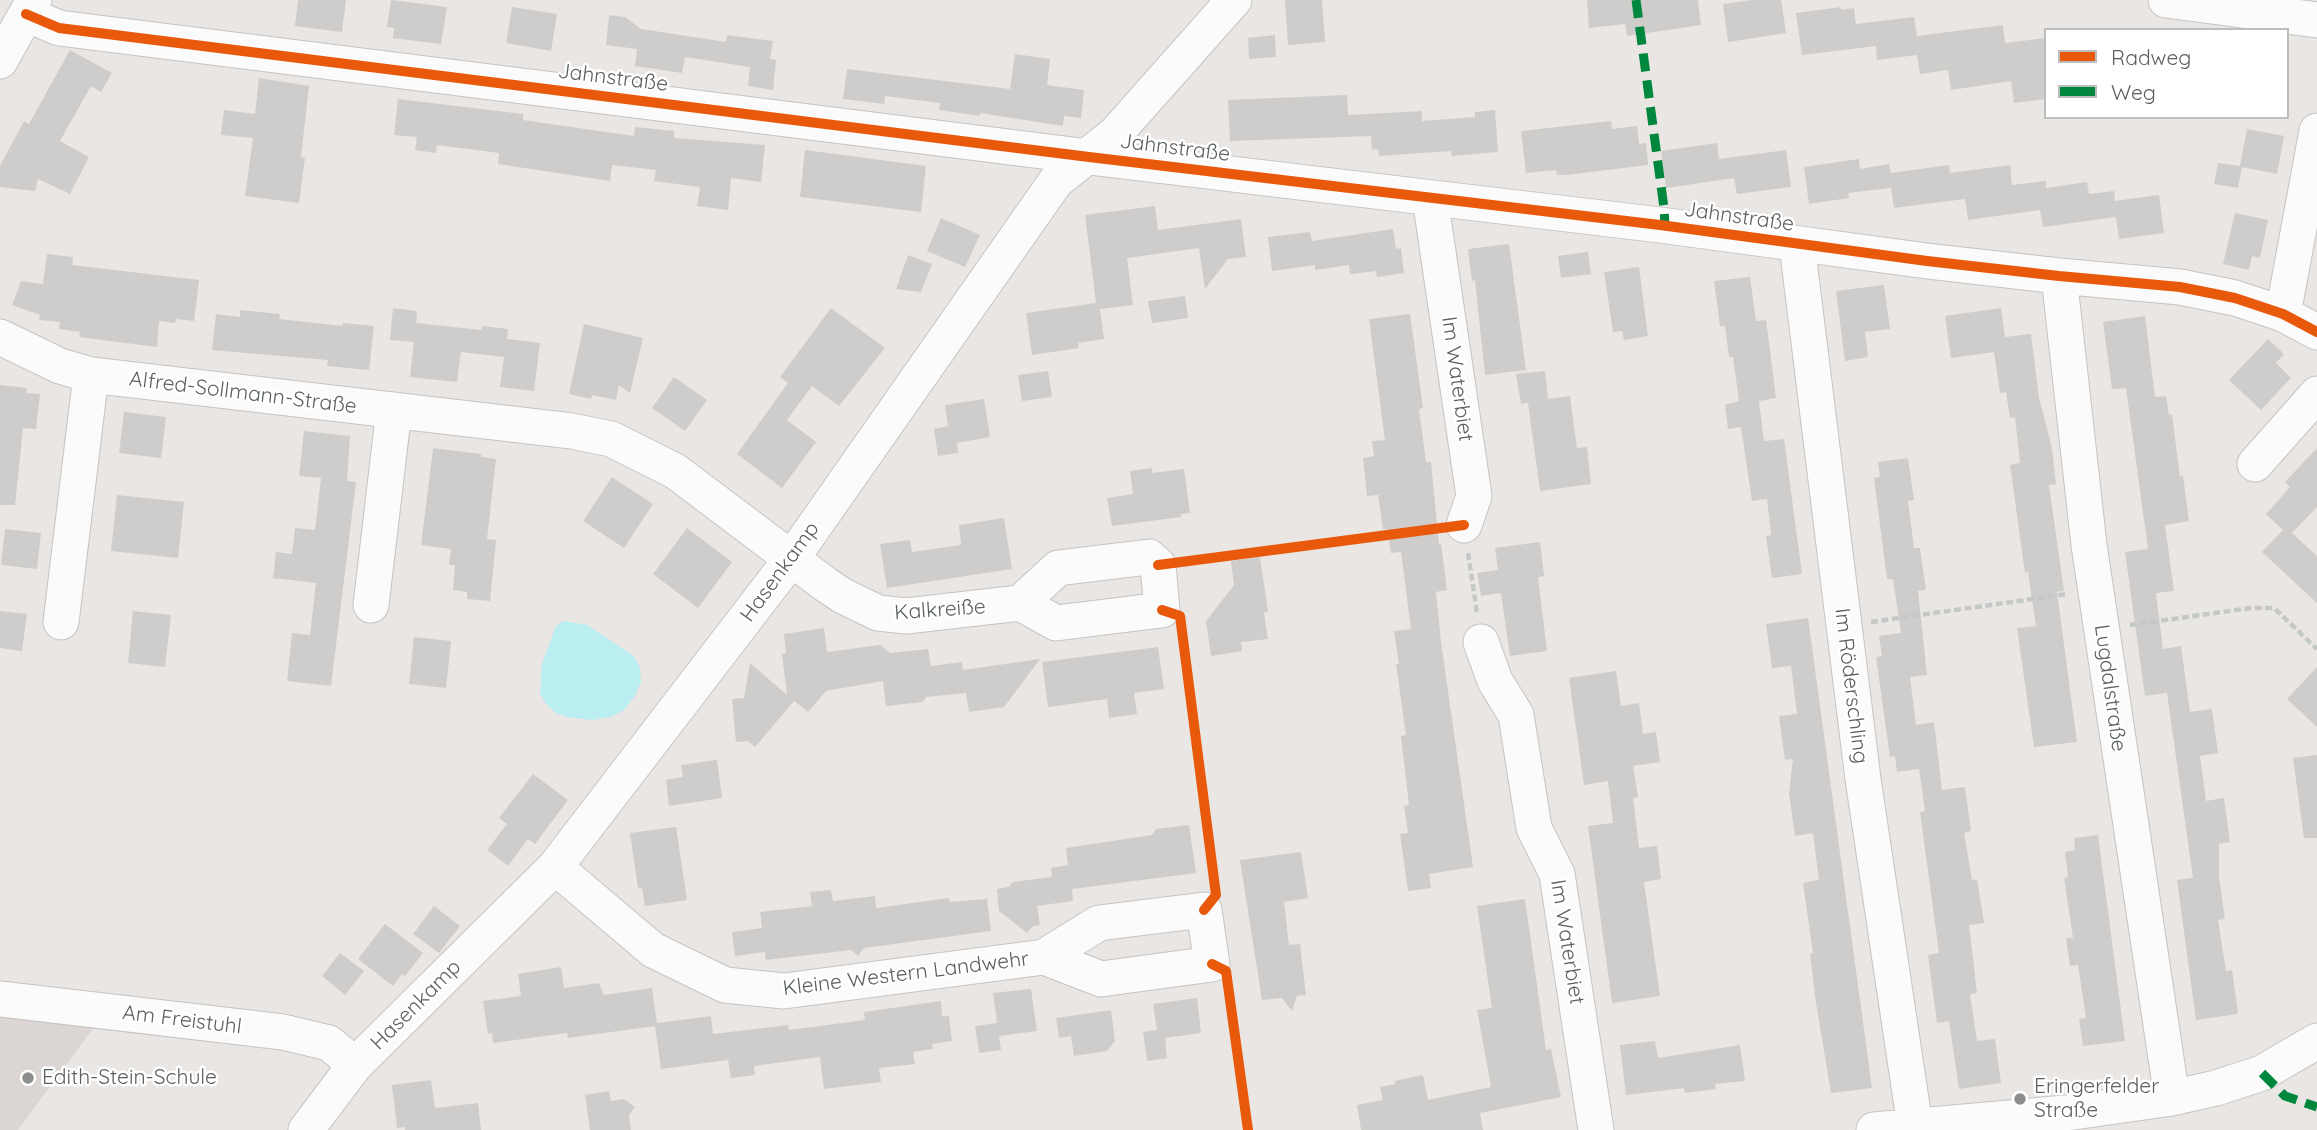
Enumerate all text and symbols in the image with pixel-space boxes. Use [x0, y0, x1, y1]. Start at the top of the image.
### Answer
legend [2044, 28, 2289, 119]
text: Radweg [2111, 44, 2191, 70]
street label: Jahnstraße [556, 59, 670, 97]
text: Weg [2111, 79, 2156, 105]
street label: Jahnstraße [1118, 129, 1232, 167]
street label: Jahnstraße [1682, 197, 1796, 237]
street label: Im Waterbiet [1436, 315, 1478, 443]
street label: Alfred-Sollmann-Straße [128, 367, 358, 419]
street label: Hasenkamp [735, 517, 825, 627]
street label: Kalkreiße [893, 594, 987, 626]
street label: Im Röderschling [1829, 607, 1873, 765]
street label: Lugdalstraße [2089, 623, 2131, 753]
street label: Im Waterbiet [1545, 878, 1589, 1006]
street label: Kleine Western Landwehr [781, 946, 1031, 1002]
street label: Hasenkamp [366, 955, 466, 1055]
street label: Am Freistuhl [121, 1000, 243, 1040]
place label: Edith-Stein-Schule [42, 1065, 217, 1091]
marker: Edith-Stein-Schule [20, 1070, 36, 1086]
place label: Eringerfelder Straße [2034, 1074, 2159, 1124]
marker: Eringerfelder Straße [2012, 1091, 2028, 1107]

